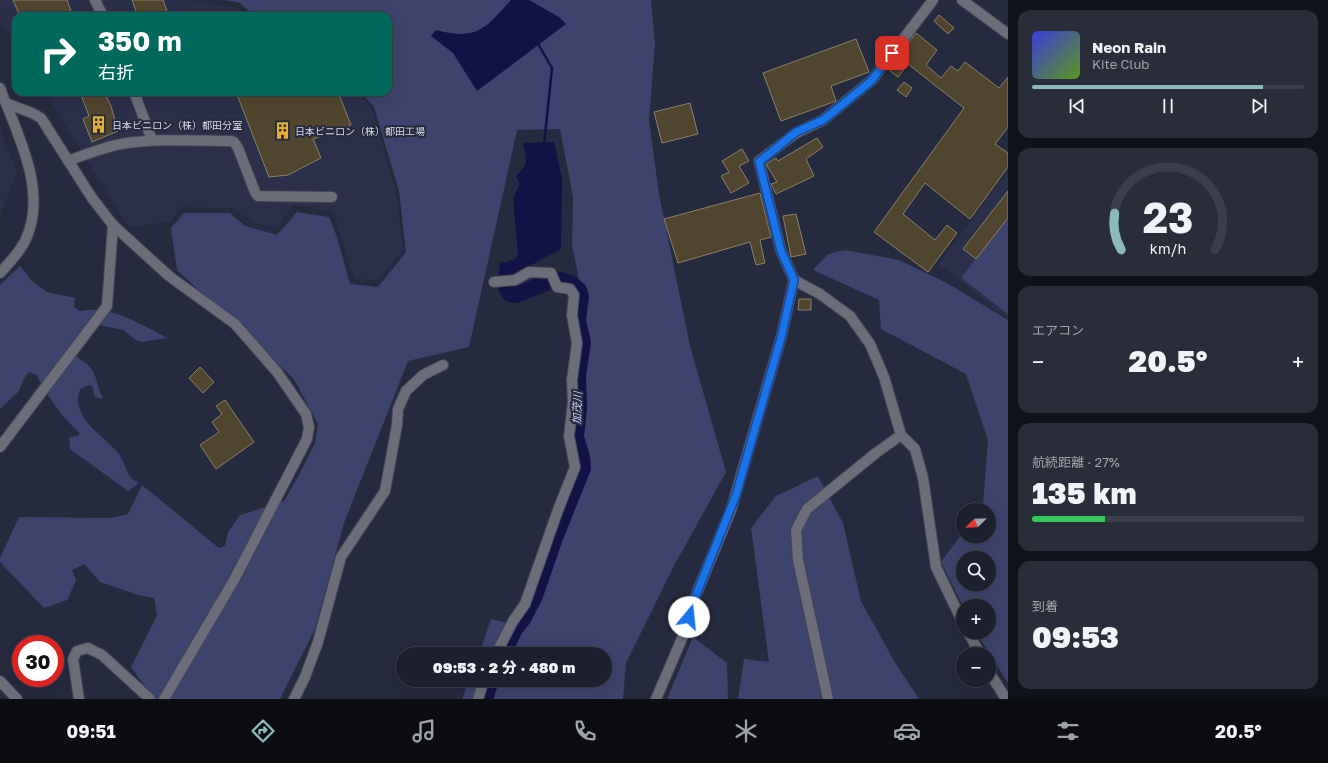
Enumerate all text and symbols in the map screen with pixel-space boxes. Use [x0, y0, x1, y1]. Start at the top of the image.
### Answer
text: 350 m [98, 24, 182, 57]
icon: right [32, 28, 84, 80]
pin [875, 36, 909, 70]
text: Neon Rain [1092, 38, 1166, 56]
icon: arrive [881, 42, 903, 64]
text: Kite Club [1092, 56, 1149, 72]
text: 右折 [98, 61, 134, 83]
icon: previous [1066, 95, 1088, 117]
icon: pause [1157, 95, 1179, 117]
icon: next [1248, 95, 1270, 117]
building icon: 日本ビニロン（株）都田分室 [89, 115, 109, 135]
place label: 日本ビニロン（株）都田分室 [112, 119, 242, 131]
building icon: 日本ビニロン（株）都田工場 [272, 121, 292, 141]
place label: 日本ビニロン（株）都田工場 [295, 125, 425, 137]
text: 23 [1143, 191, 1193, 241]
text: km/h [1150, 239, 1186, 256]
text: エアコン [1032, 322, 1084, 338]
text: 20.5° [1129, 343, 1207, 379]
text: − [1032, 348, 1044, 375]
text: + [1292, 348, 1304, 375]
water label: 加茂川 [569, 390, 584, 425]
text: 航続距離 · 27% [1032, 454, 1120, 470]
text: 135 km [1032, 475, 1137, 511]
north arrow [956, 503, 996, 543]
map controls [956, 503, 996, 687]
button: search [956, 551, 996, 591]
position arrow [668, 596, 710, 638]
text: 到着 [1032, 598, 1058, 614]
button: + [956, 599, 996, 639]
text: 09:53 [1032, 619, 1119, 655]
speed limit sign: 30 [12, 635, 64, 687]
button: − [956, 647, 996, 687]
text: 09:53 · 2 分 · 480 m [433, 658, 575, 676]
icon: directions [249, 717, 277, 745]
icon: music [410, 717, 438, 745]
icon: phone [571, 717, 599, 745]
icon: climate [732, 717, 760, 745]
icon: car [893, 717, 921, 745]
icon: filters [1054, 717, 1082, 745]
text: 09:51 [67, 720, 116, 742]
text: 20.5° [1215, 720, 1261, 742]

